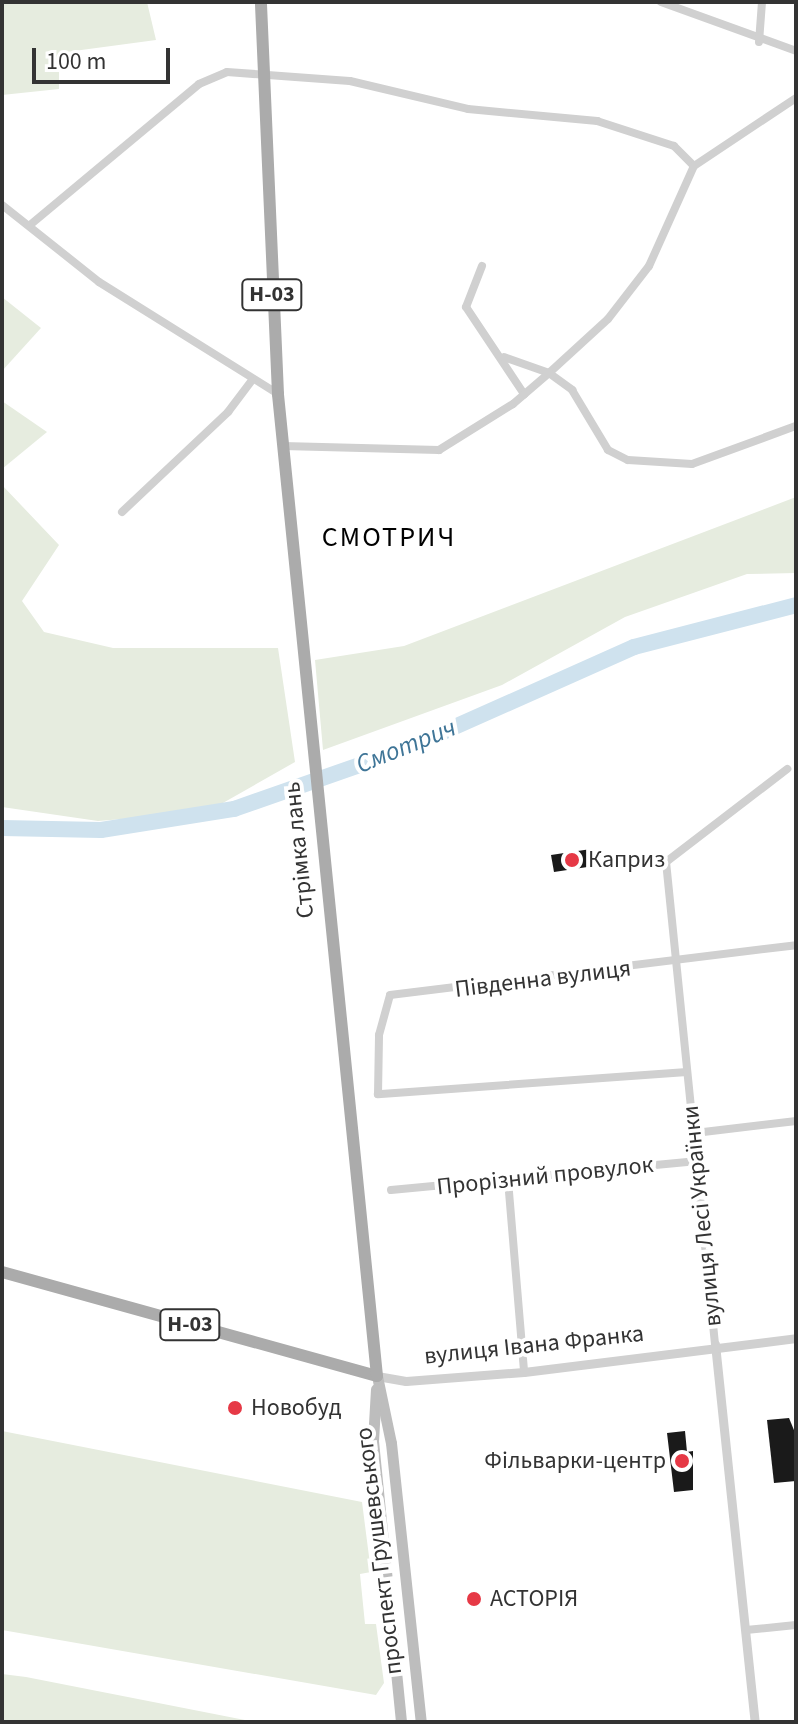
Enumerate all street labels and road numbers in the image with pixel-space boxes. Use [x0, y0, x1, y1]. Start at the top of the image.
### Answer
road number: Н-03 [240, 277, 304, 313]
street label: Стрімка лань [278, 780, 320, 920]
street label: Південна вулиця [453, 954, 633, 1004]
street label: вулиця Лесі Українки [676, 1104, 728, 1328]
street label: Прорізний провулок [435, 1150, 655, 1202]
road number: Н-03 [158, 1307, 222, 1343]
street label: вулиця Івана Франка [423, 1319, 645, 1371]
street label: проспект Грушевського [350, 1426, 408, 1676]

